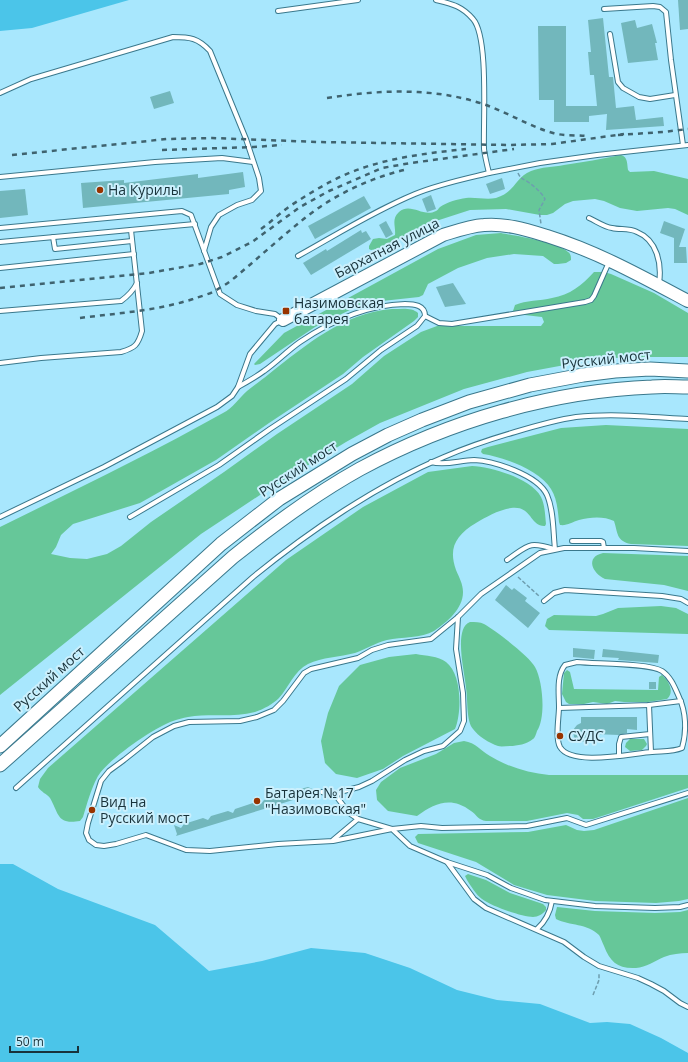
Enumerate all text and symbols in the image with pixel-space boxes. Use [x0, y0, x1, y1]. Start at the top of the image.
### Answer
place label: На Курилы [108, 180, 182, 199]
marker: На Курилы [95, 185, 105, 195]
street label: Бархатная улица [331, 213, 442, 282]
place label: Назимовская батарея [294, 293, 384, 328]
marker: Назимовская батарея [281, 306, 291, 316]
street label: Русский мост [560, 344, 652, 373]
street label: Русский мост [255, 436, 341, 501]
street label: Русский мост [9, 641, 89, 716]
place label: СУДС [568, 726, 604, 745]
marker: СУДС [555, 731, 565, 741]
place label: Батарея №17 "Назимовская" [265, 783, 366, 818]
place label: Вид на Русский мост [100, 792, 190, 827]
marker: Батарея №17 "Назимовская" [252, 796, 262, 806]
marker: Вид на Русский мост [87, 805, 97, 815]
scale bar [10, 1028, 78, 1054]
text: 50 m [16, 1033, 44, 1050]

